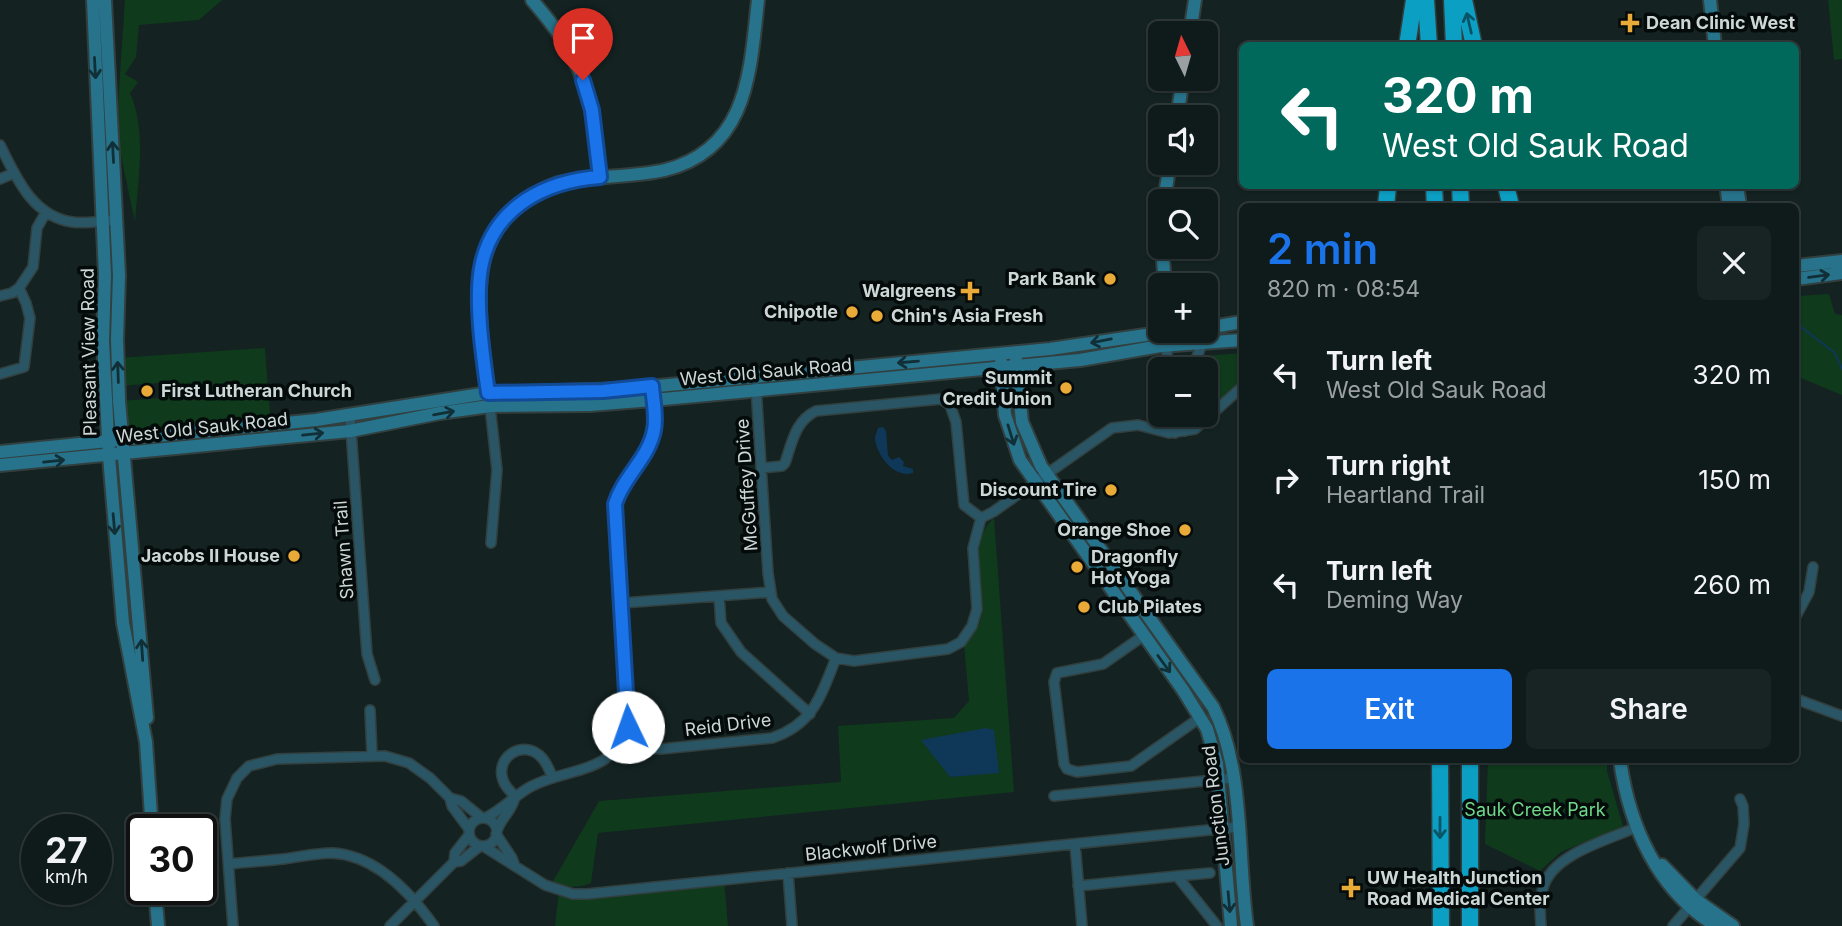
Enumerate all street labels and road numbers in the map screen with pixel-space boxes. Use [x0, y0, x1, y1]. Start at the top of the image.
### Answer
street label: Pleasant View Road [77, 268, 100, 436]
street label: West Old Sauk Road [679, 354, 853, 389]
street label: West Old Sauk Road [115, 408, 289, 447]
street label: McGuffey Drive [731, 418, 762, 552]
street label: Shawn Trail [330, 500, 357, 600]
street label: Reid Drive [684, 709, 772, 740]
street label: Junction Road [1198, 744, 1233, 868]
street label: Blackwolf Drive [804, 830, 938, 865]

